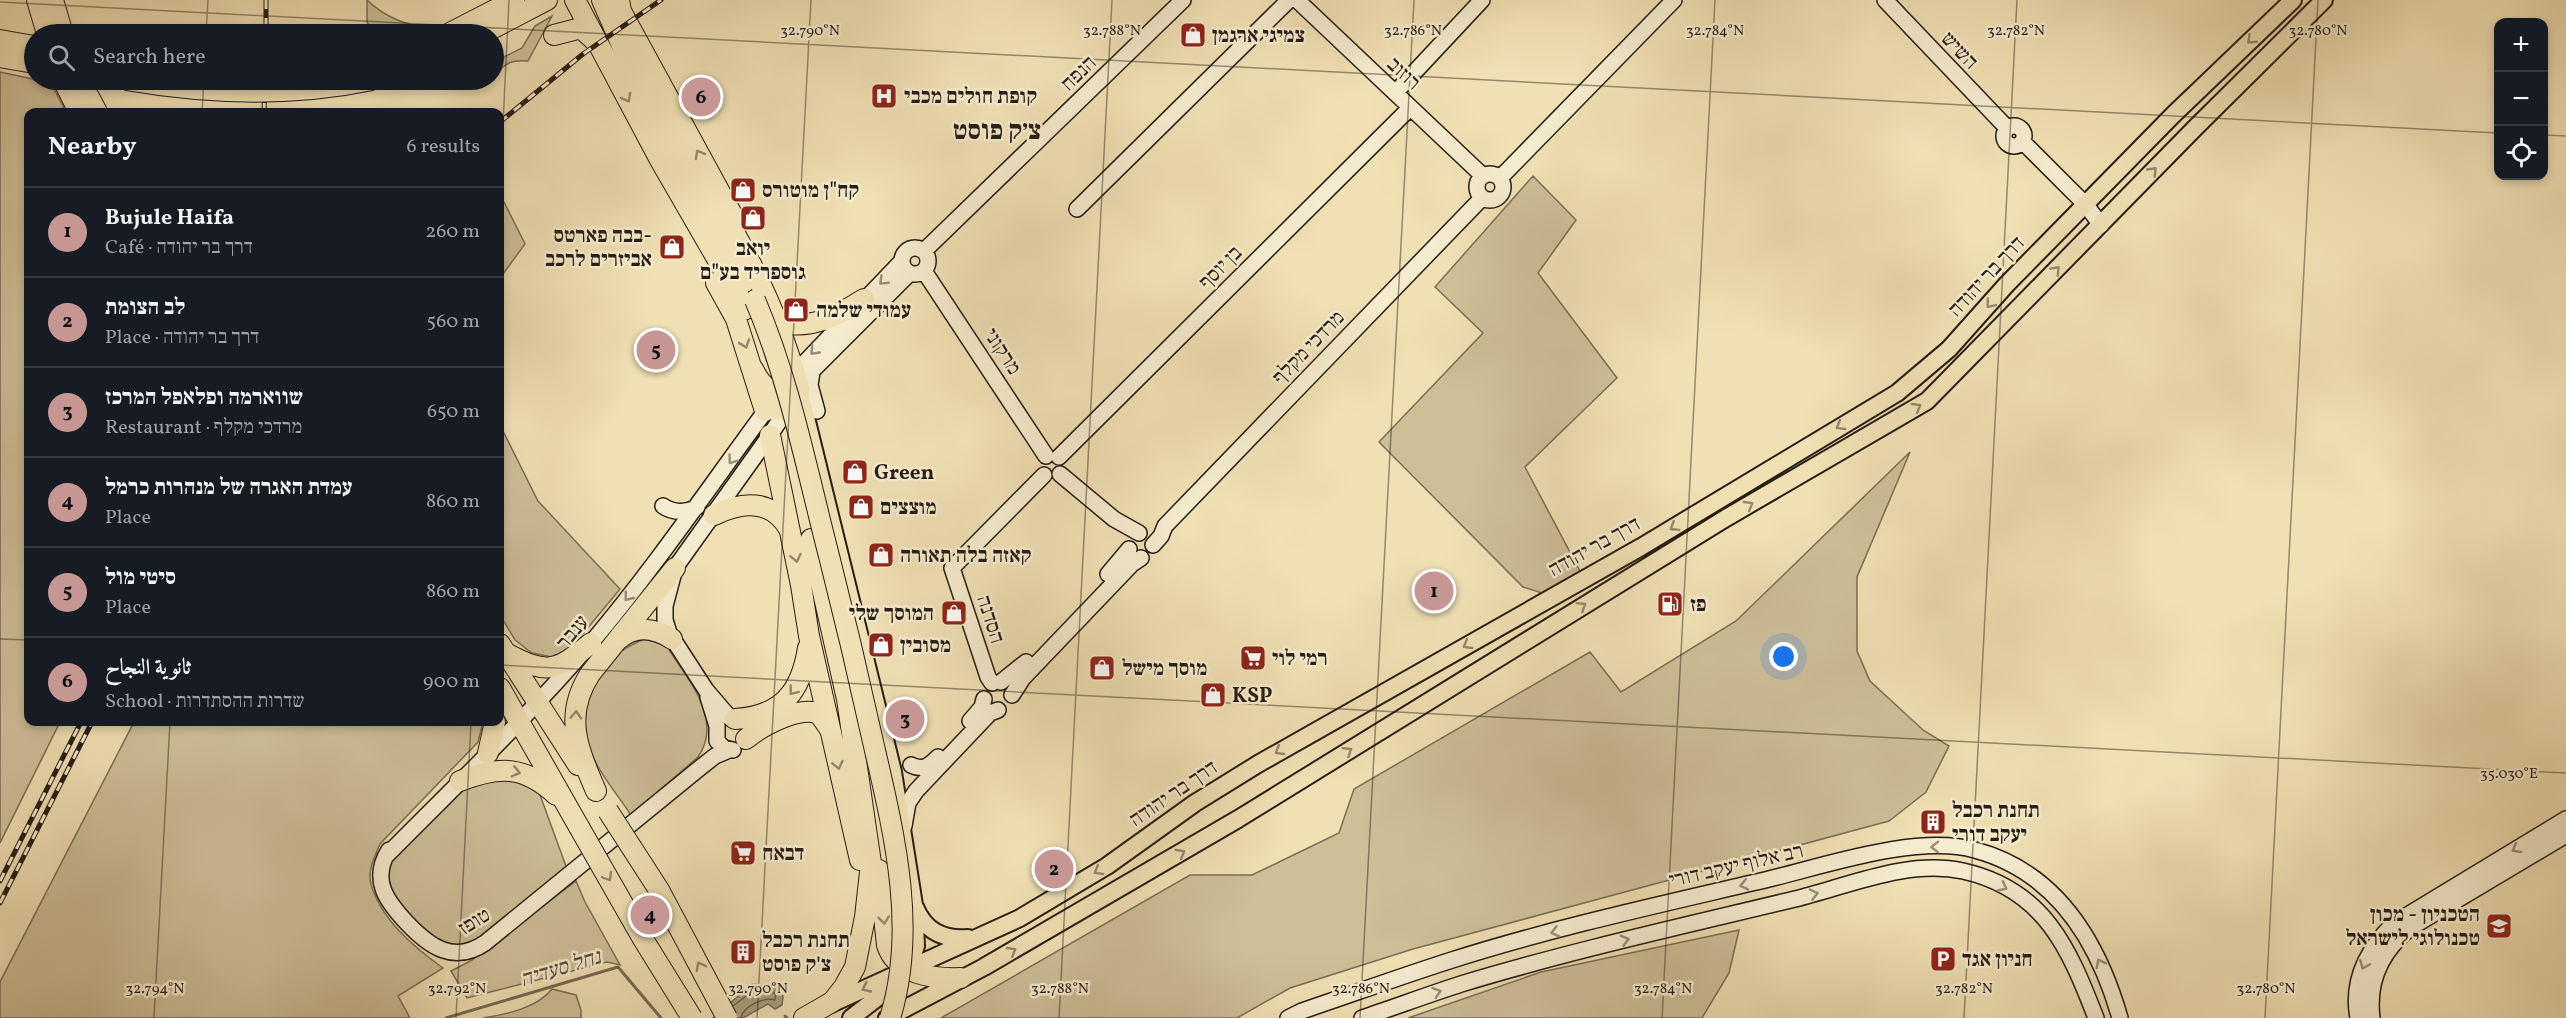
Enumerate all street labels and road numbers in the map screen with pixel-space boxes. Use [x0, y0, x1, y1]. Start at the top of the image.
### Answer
street label: השיש [1934, 26, 1984, 76]
street label: הנפח [1055, 50, 1104, 98]
street label: רוזוב [1380, 51, 1426, 97]
street label: דרך בר יהודה [1942, 230, 2032, 324]
street label: בן יוסף [1193, 240, 1249, 296]
street label: מרדכי מקלף [1266, 305, 1352, 392]
street label: מרקוני [976, 323, 1028, 381]
street label: דרך בר יהודה [1543, 510, 1646, 585]
street label: הסדנה [968, 591, 1011, 647]
street label: ענבר [550, 609, 596, 657]
street label: דרך בר יהודה [1124, 754, 1224, 835]
street label: רב אלוף יעקב דורי [1666, 837, 1806, 896]
street label: טופז [453, 901, 496, 943]

